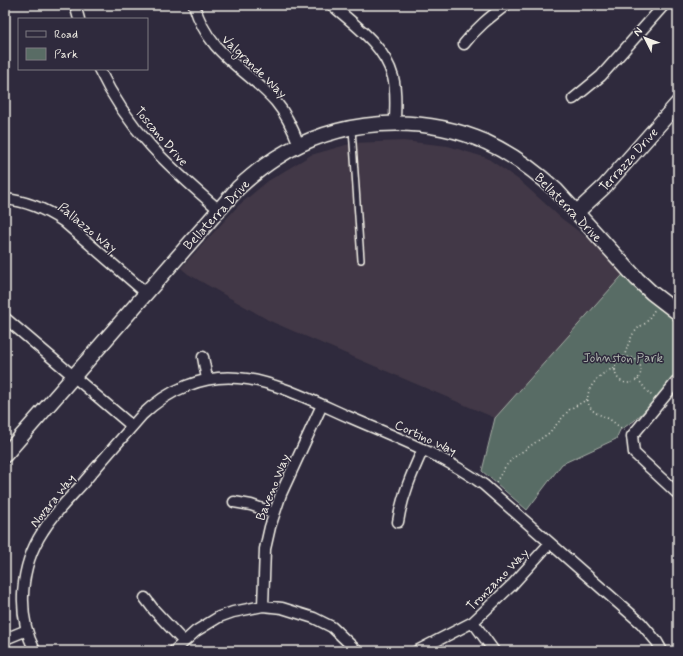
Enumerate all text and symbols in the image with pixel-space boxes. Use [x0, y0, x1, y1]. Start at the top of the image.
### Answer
legend [18, 18, 148, 70]
north arrow [625, 18, 665, 58]
text: N [631, 25, 646, 39]
text: Road [54, 27, 78, 43]
street label: Valgrande Way [217, 32, 291, 104]
text: Park [54, 47, 78, 63]
street label: Toscano Drive [130, 104, 191, 170]
street label: Terrazzo Drive [596, 124, 662, 196]
street label: Bellaterra Drive [530, 170, 605, 246]
street label: Bellaterra Drive [180, 176, 254, 254]
street label: Pallazzo Way [54, 199, 120, 257]
park label: Johnston Park [583, 350, 663, 367]
street label: Cortino Way [392, 417, 459, 460]
street label: Baveno Way [252, 451, 295, 523]
street label: Novara Way [26, 471, 80, 531]
street label: Tronzano Way [463, 545, 533, 615]

